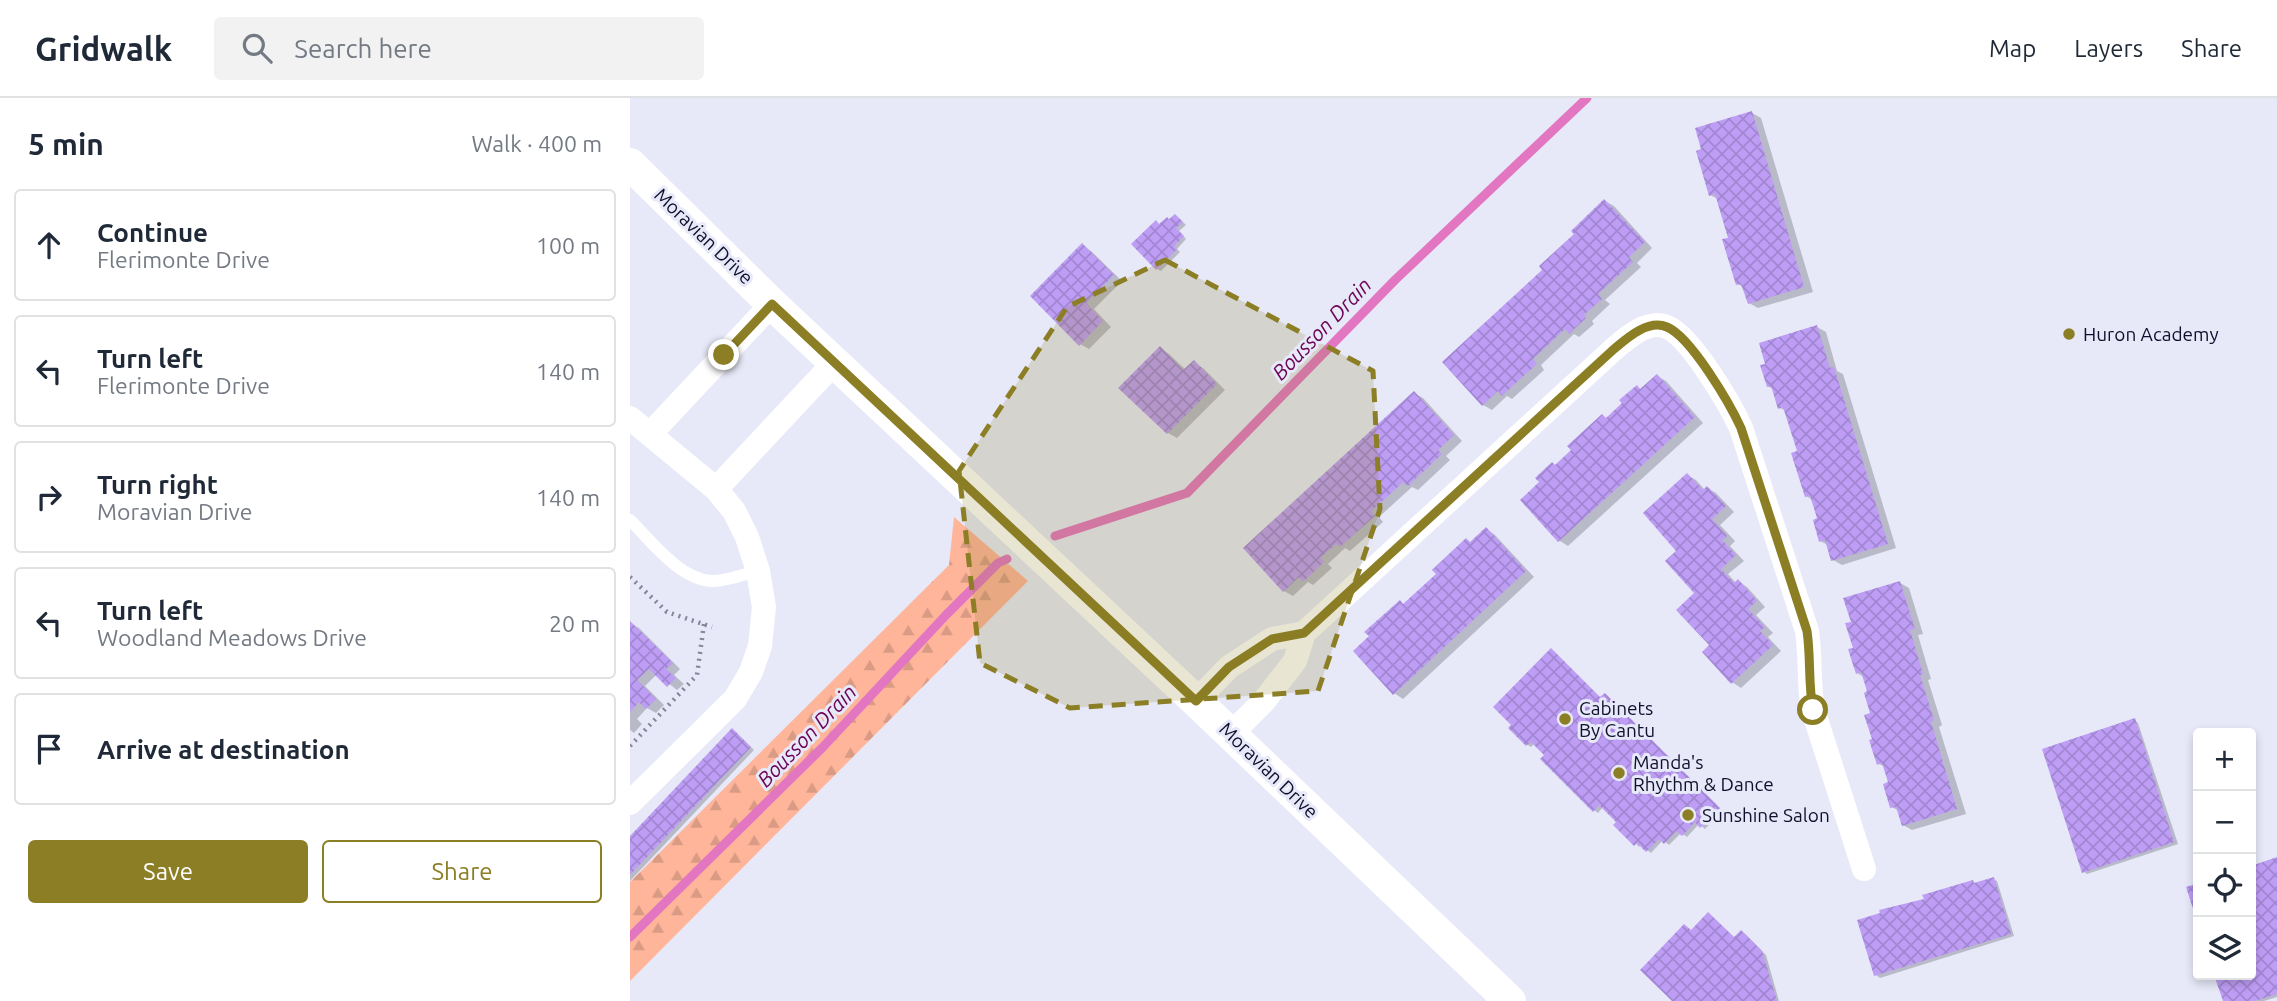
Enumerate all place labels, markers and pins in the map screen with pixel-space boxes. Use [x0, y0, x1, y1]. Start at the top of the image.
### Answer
place label: Huron Academy [2083, 323, 2219, 345]
marker: Huron Academy [2061, 326, 2077, 342]
place label: Cabinets By Cantu [1579, 697, 1655, 741]
marker: Cabinets By Cantu [1557, 711, 1573, 727]
place label: Manda's Rhythm & Dance [1633, 751, 1774, 795]
marker: Manda's Rhythm & Dance [1611, 765, 1627, 781]
place label: Sunshine Salon [1702, 804, 1830, 826]
marker: Sunshine Salon [1680, 807, 1696, 823]

